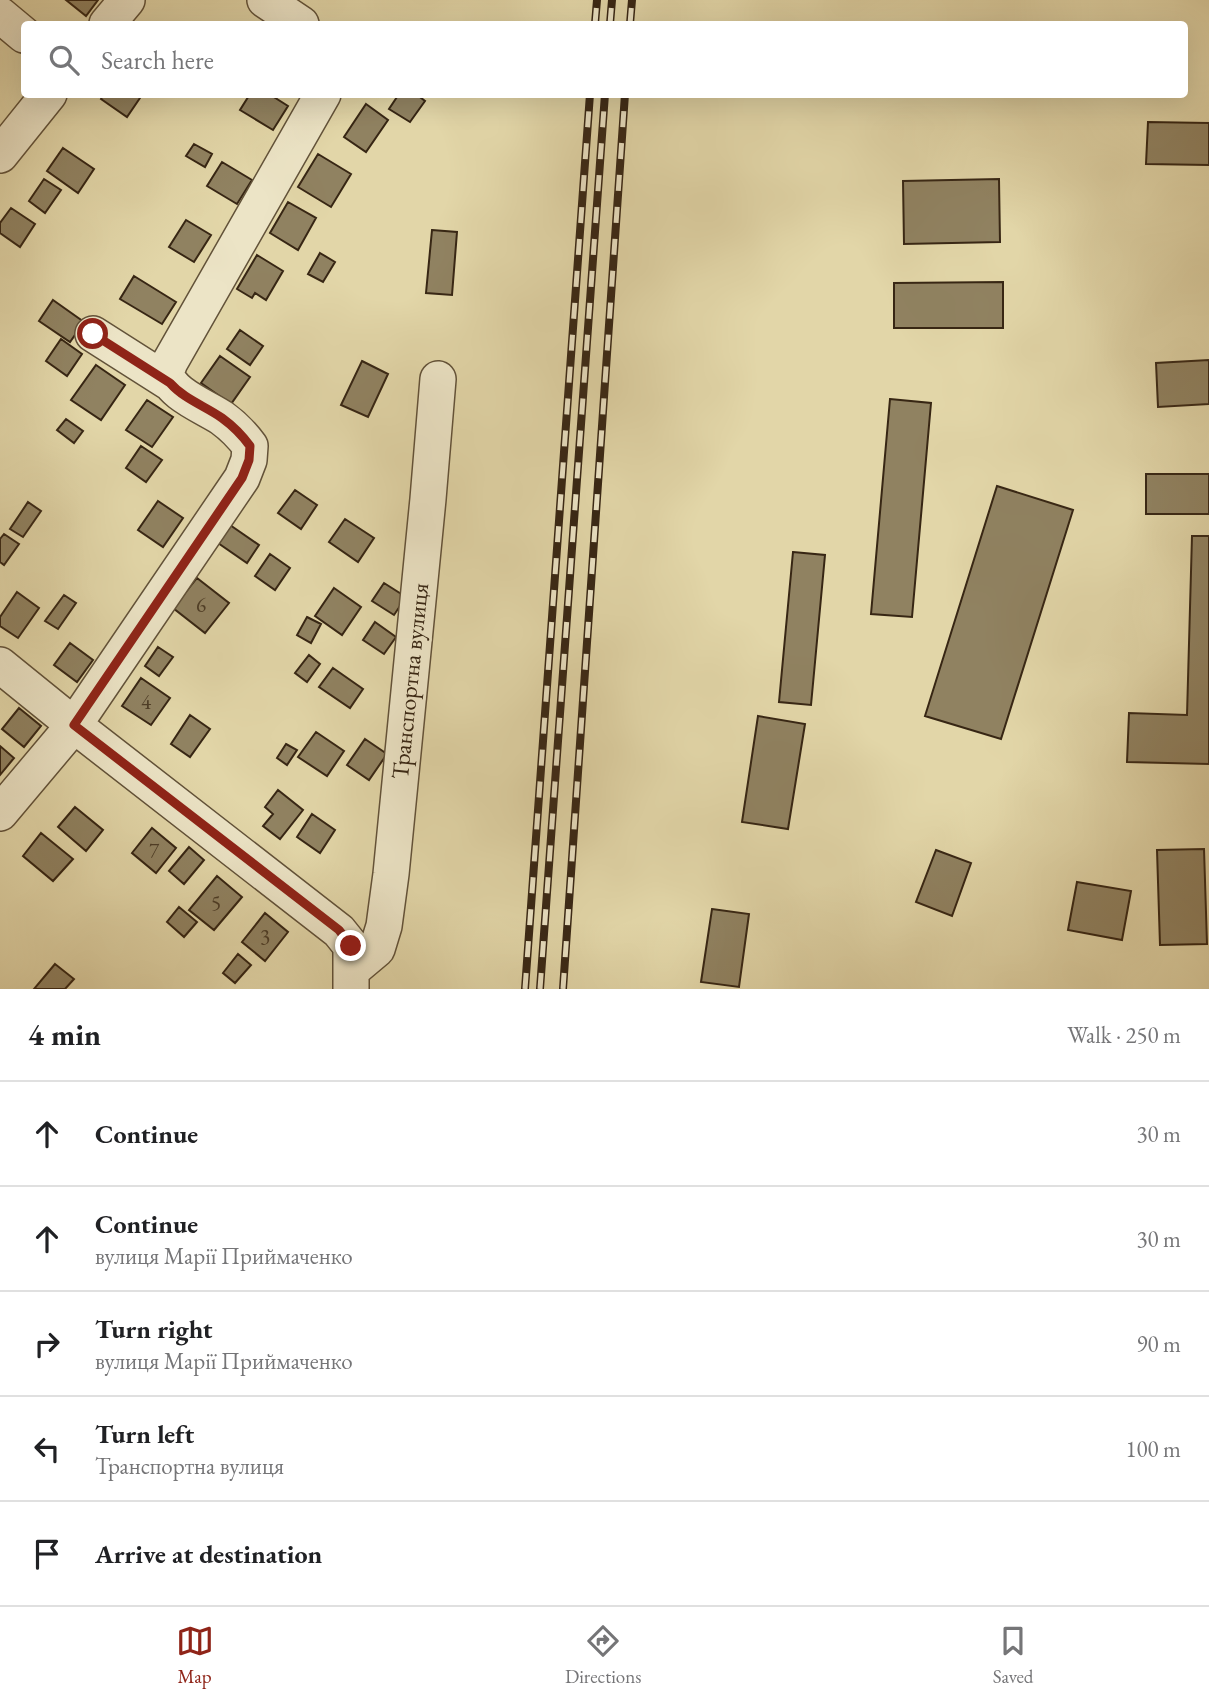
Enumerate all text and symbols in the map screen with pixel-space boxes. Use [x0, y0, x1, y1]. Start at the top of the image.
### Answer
search box [21, 21, 1188, 98]
icon: search [45, 41, 83, 79]
text: Search here [101, 43, 214, 77]
route start [77, 318, 108, 349]
street label: Транспортна вулиця [384, 581, 435, 781]
house number: 6 [196, 591, 206, 618]
house number: 4 [141, 688, 152, 715]
house number: 7 [149, 837, 160, 864]
house number: 5 [211, 889, 221, 916]
house number: 3 [260, 923, 270, 950]
route end [335, 930, 366, 961]
text: 4 min [28, 1015, 101, 1054]
text: Walk · 250 m [1067, 1020, 1181, 1050]
icon: ahead [28, 1115, 66, 1153]
text: Continue [95, 1117, 198, 1151]
text: 30 m [1136, 1119, 1181, 1149]
text: Continue [95, 1207, 198, 1241]
icon: ahead [28, 1220, 66, 1258]
text: 30 m [1136, 1224, 1181, 1254]
text: вулиця Марії Приймаченко [95, 1241, 353, 1271]
text: Turn right [95, 1312, 213, 1346]
icon: right [28, 1325, 66, 1363]
text: 90 m [1136, 1329, 1181, 1359]
text: вулиця Марії Приймаченко [95, 1346, 353, 1376]
text: Turn left [95, 1417, 194, 1451]
icon: left [28, 1430, 66, 1468]
text: 100 m [1125, 1434, 1181, 1464]
text: Транспортна вулиця [95, 1451, 284, 1481]
icon: arrive [28, 1535, 66, 1573]
text: Arrive at destination [95, 1537, 322, 1571]
tab: Map [176, 1622, 214, 1689]
tab: Directions [565, 1622, 641, 1689]
tab: Saved [993, 1622, 1033, 1689]

